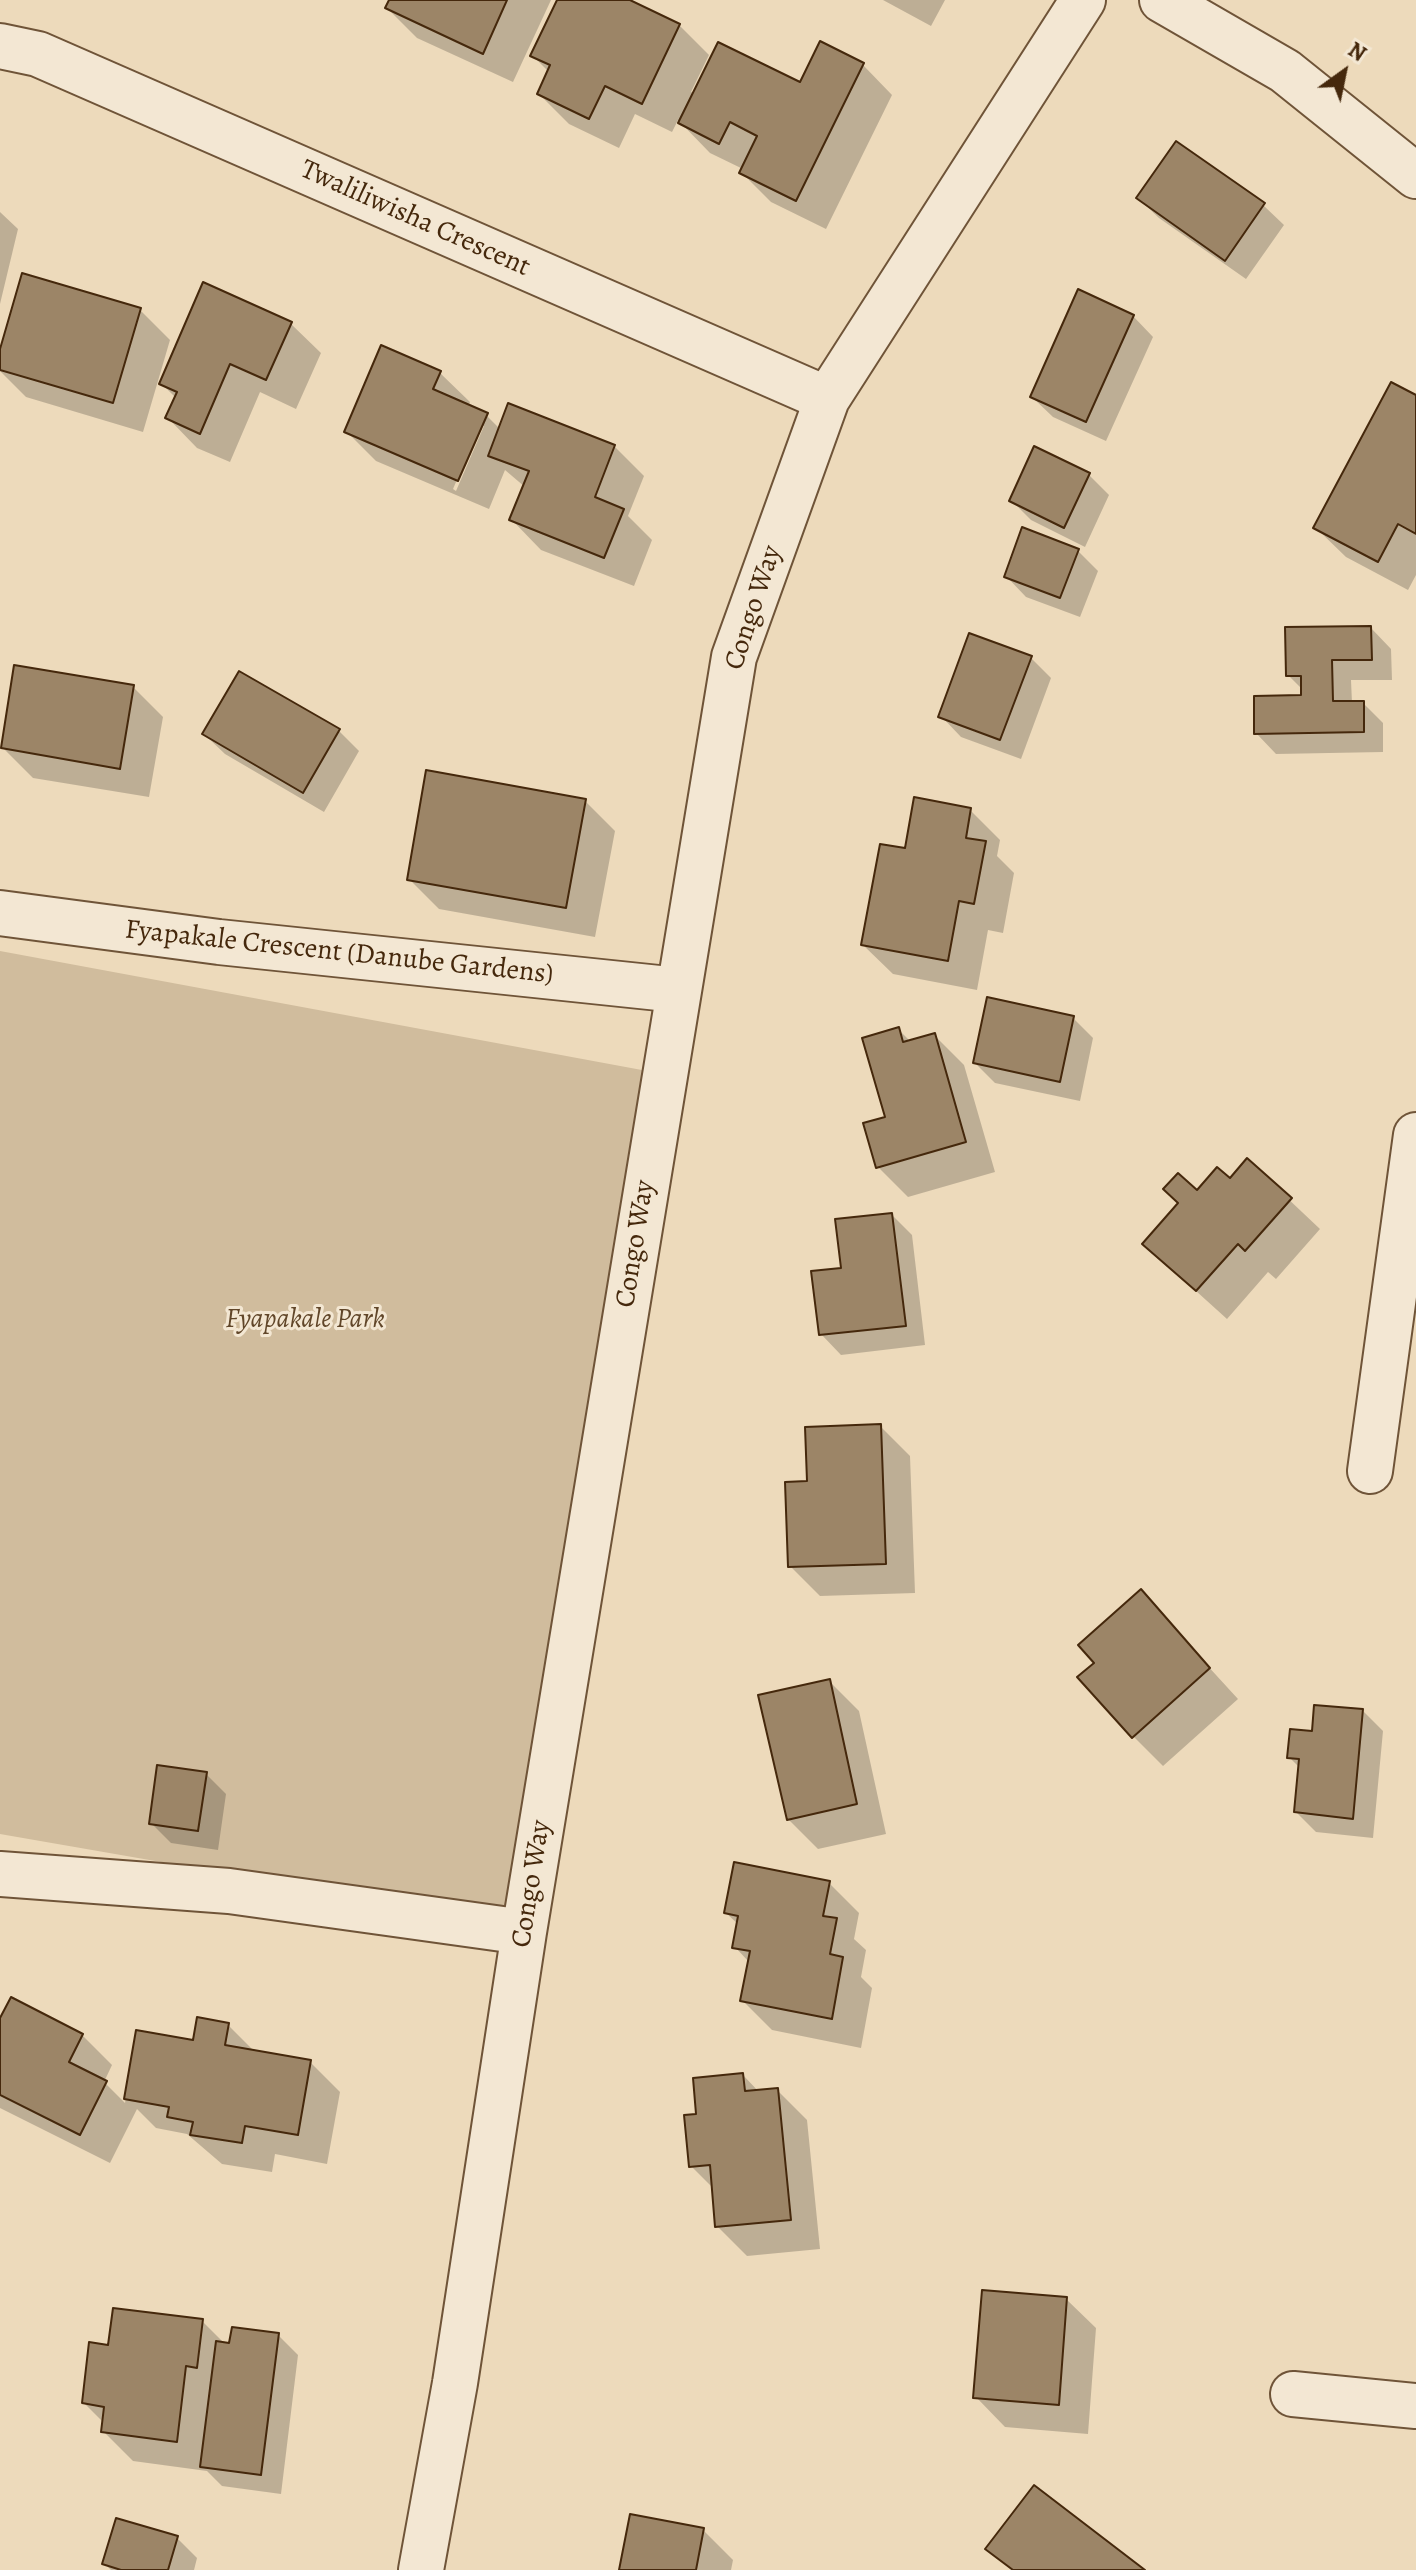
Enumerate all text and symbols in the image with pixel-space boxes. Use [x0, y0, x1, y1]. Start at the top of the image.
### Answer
north arrow [1304, 32, 1384, 112]
text: N [1342, 35, 1372, 69]
street label: Twaliliwisha Crescent [295, 153, 535, 285]
street label: Congo Way [718, 542, 790, 674]
street label: Fyapakale Crescent (Danube Gardens) [123, 914, 555, 992]
street label: Congo Way [609, 1178, 663, 1310]
park label: Fyapakale Park [225, 1303, 385, 1337]
street label: Congo Way [505, 1818, 559, 1950]

